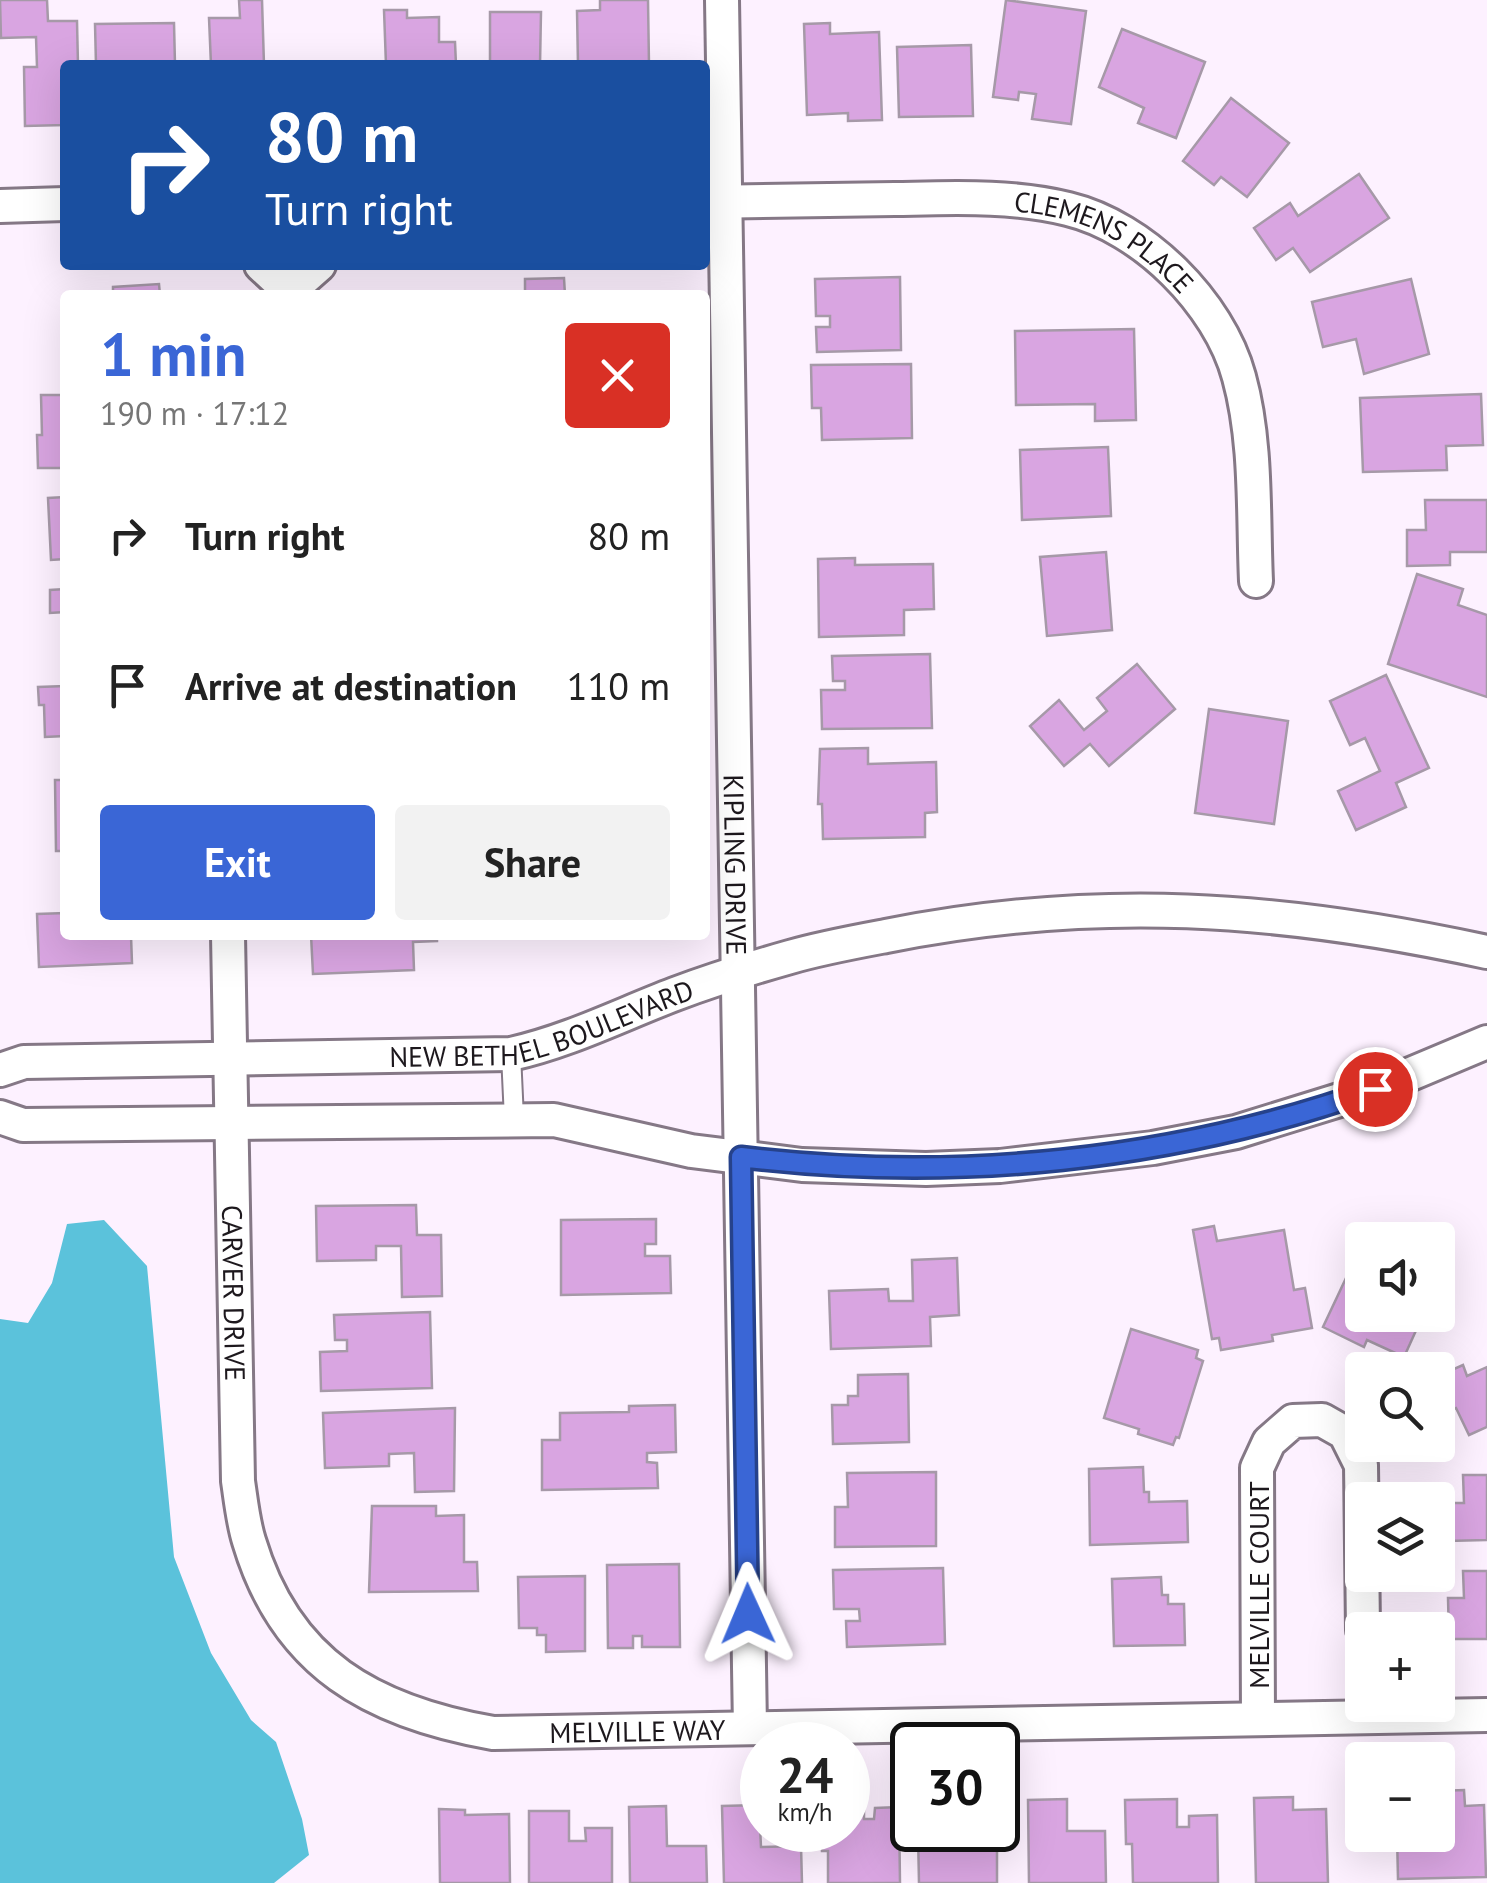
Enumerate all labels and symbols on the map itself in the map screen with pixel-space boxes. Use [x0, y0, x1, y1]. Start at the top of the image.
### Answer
street label: CLEMENS PLACE [1012, 182, 1203, 300]
street label: KIPLING DRIVE [716, 774, 756, 956]
street label: NEW BETHEL BOULEVARD [389, 970, 698, 1074]
pin [1333, 1047, 1418, 1132]
street label: CARVER DRIVE [214, 1205, 255, 1381]
street label: MELVILLE COURT [1240, 1481, 1277, 1689]
position arrow [696, 1562, 800, 1666]
street label: MELVILLE WAY [549, 1710, 726, 1750]
speed limit sign: 30 [890, 1722, 1020, 1852]

